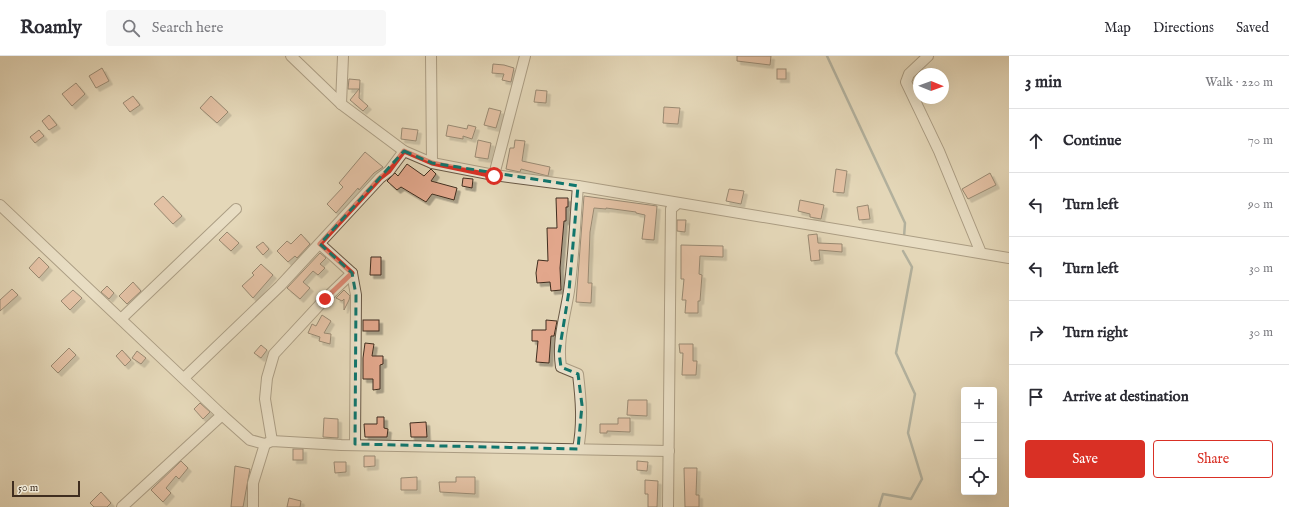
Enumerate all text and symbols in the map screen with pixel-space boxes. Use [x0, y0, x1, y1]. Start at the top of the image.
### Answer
search box [106, 10, 386, 46]
text: Roamly [20, 16, 82, 40]
icon: search [120, 17, 142, 39]
text: Search here [152, 18, 223, 37]
text: Map [1104, 19, 1131, 37]
text: Directions [1153, 19, 1214, 37]
text: Saved [1236, 19, 1269, 37]
north arrow [913, 68, 949, 104]
text: 3 min [1025, 72, 1062, 93]
text: Walk · 220 m [1205, 74, 1273, 91]
icon: ahead [1025, 130, 1047, 152]
text: Continue [1063, 131, 1121, 150]
text: 70 m [1248, 132, 1273, 149]
route start [485, 167, 503, 185]
icon: left [1025, 194, 1047, 216]
text: Turn left [1063, 195, 1119, 214]
text: 90 m [1248, 196, 1273, 213]
icon: left [1025, 258, 1047, 280]
text: Turn left [1063, 259, 1119, 278]
text: 30 m [1249, 260, 1273, 277]
route end [316, 290, 334, 308]
icon: right [1025, 322, 1047, 344]
text: Turn right [1063, 323, 1128, 342]
text: 30 m [1249, 324, 1273, 341]
icon: arrive [1025, 386, 1047, 408]
map controls [961, 387, 997, 495]
button: + [961, 387, 997, 423]
text: Arrive at destination [1063, 387, 1189, 406]
button: − [961, 423, 997, 459]
button: Save [1025, 440, 1145, 478]
button: Share [1153, 440, 1273, 478]
button: locate [961, 459, 997, 495]
scale bar [12, 479, 80, 498]
text: 50 m [18, 481, 38, 495]

